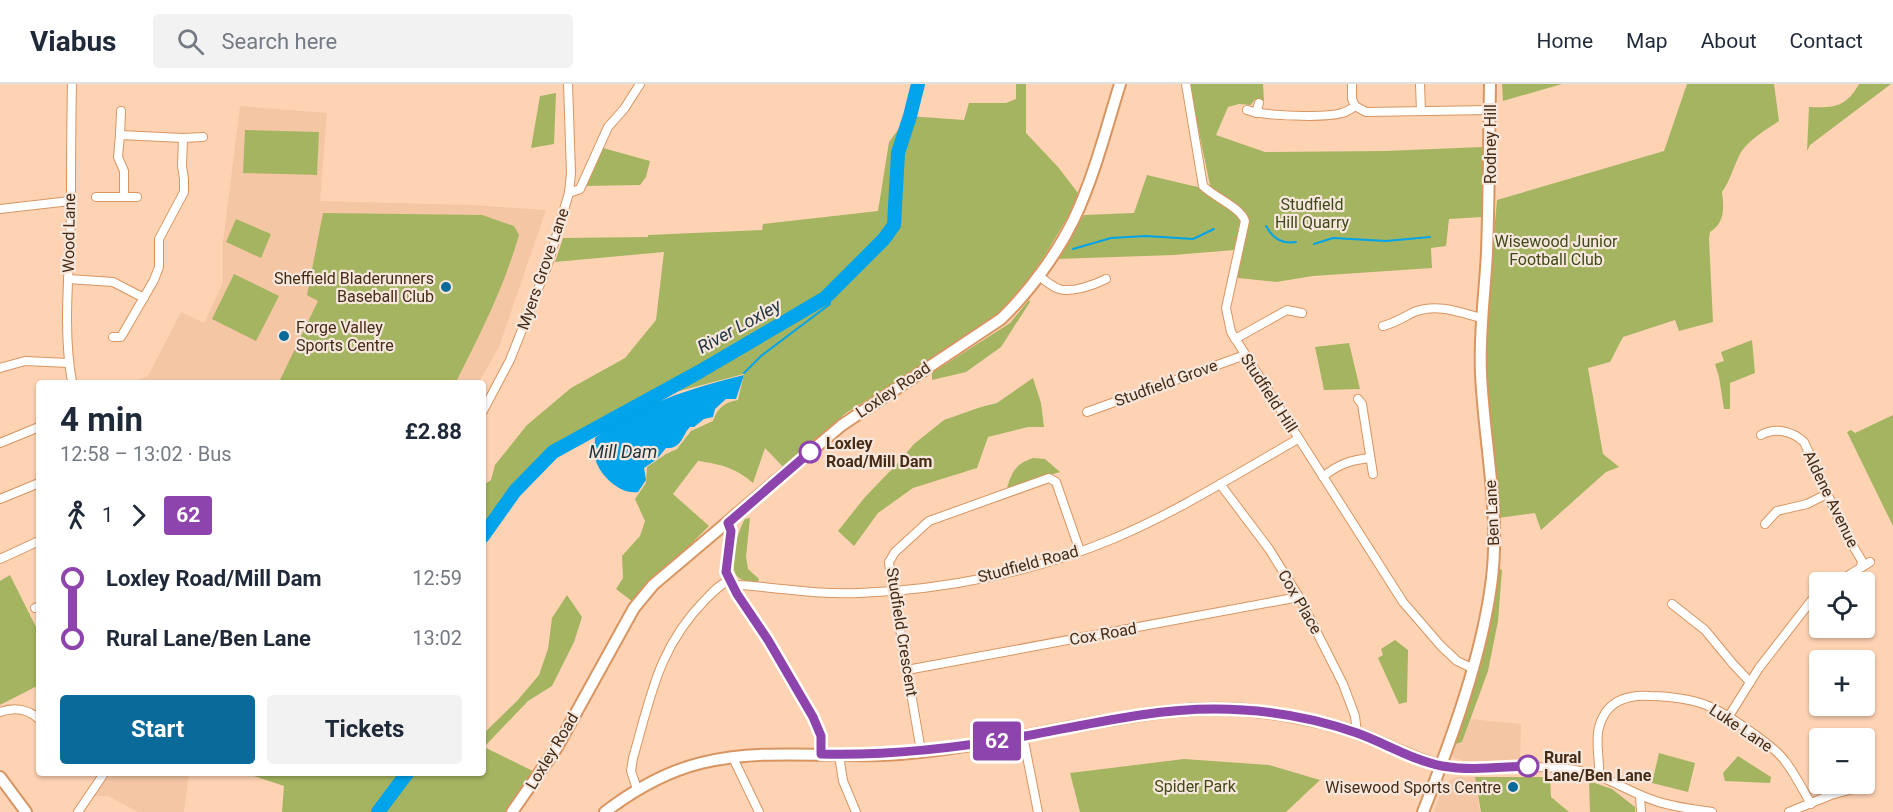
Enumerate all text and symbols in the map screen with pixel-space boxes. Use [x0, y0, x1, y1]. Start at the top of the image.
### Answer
search box [153, 14, 573, 68]
text: Viabus [30, 25, 117, 58]
icon: search [174, 25, 207, 58]
text: Search here [222, 29, 337, 54]
text: Home [1537, 29, 1593, 53]
text: Map [1626, 29, 1668, 53]
text: About [1701, 29, 1757, 53]
text: Contact [1790, 29, 1863, 53]
street label: Rodney Hill [1481, 104, 1500, 184]
street label: Wood Lane [59, 193, 79, 273]
park label: Studfield Hill Quarry [1275, 195, 1350, 232]
street label: Myers Grove Lane [513, 206, 573, 332]
park label: Wisewood Junior Football Club [1494, 232, 1618, 269]
place label: Sheffield Bladerunners Baseball Club [274, 269, 434, 306]
marker: Sheffield Bladerunners Baseball Club [439, 280, 453, 294]
water label: River Loxley [693, 294, 785, 358]
place label: Forge Valley Sports Centre [296, 318, 394, 355]
marker: Forge Valley Sports Centre [277, 329, 291, 343]
street label: Studfield Hill [1237, 350, 1301, 436]
street label: Studfield Grove [1112, 356, 1220, 410]
street label: Loxley Road [852, 358, 934, 422]
text: 4 min [60, 400, 143, 439]
text: £2.88 [405, 419, 462, 444]
place label: Loxley Road/Mill Dam [826, 434, 932, 471]
water label: Mill Dam [589, 441, 657, 462]
marker: Loxley Road/Mill Dam [799, 441, 821, 463]
text: 12:58 – 13:02 · Bus [60, 442, 232, 466]
street label: Aldene Avenue [1799, 447, 1863, 551]
street label: Ben Lane [1481, 480, 1503, 546]
icon: walk [60, 499, 93, 532]
icon: forward [122, 499, 155, 532]
text: 1 [102, 503, 113, 527]
text: 62 [176, 503, 200, 527]
street label: Studfield Road [976, 541, 1080, 587]
text: Loxley Road/Mill Dam [106, 566, 322, 591]
text: 12:59 [412, 566, 462, 590]
street label: Studfield Crescent [882, 566, 922, 698]
street label: Cox Place [1274, 567, 1326, 637]
map controls [1809, 572, 1875, 794]
button: locate [1809, 572, 1875, 638]
street label: Cox Road [1068, 619, 1138, 649]
text: Rural Lane/Ben Lane [106, 626, 311, 651]
text: 13:02 [412, 626, 462, 650]
button: + [1809, 650, 1875, 716]
button: Start [60, 695, 255, 764]
button: Tickets [267, 695, 462, 764]
street label: Luke Lane [1706, 700, 1776, 756]
street label: Loxley Road [522, 709, 582, 793]
line badge: 62 [970, 722, 1024, 760]
button: − [1809, 728, 1875, 794]
text: 62 [985, 729, 1009, 753]
place label: Rural Lane/Ben Lane [1544, 748, 1652, 785]
marker: Rural Lane/Ben Lane [1517, 755, 1539, 777]
park label: Spider Park [1154, 777, 1237, 796]
place label: Wisewood Sports Centre [1325, 778, 1501, 797]
marker: Wisewood Sports Centre [1506, 780, 1520, 794]

